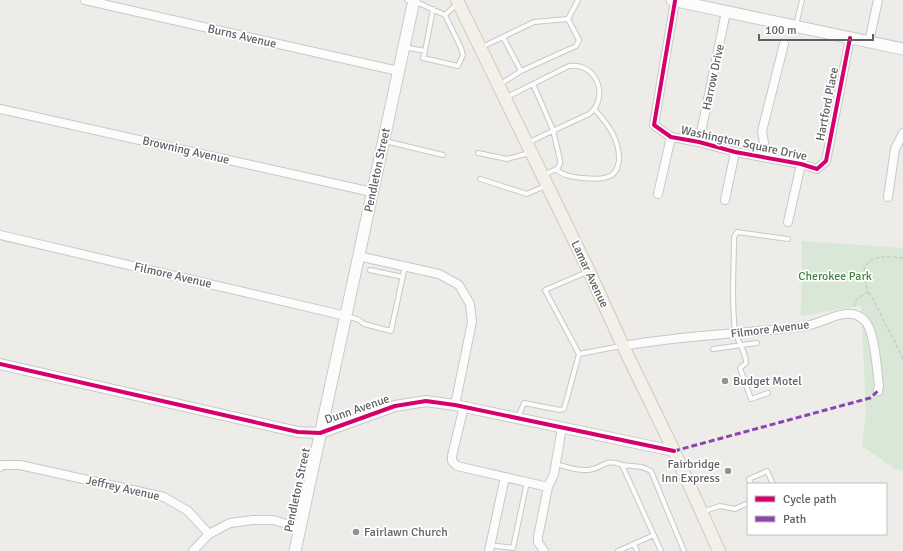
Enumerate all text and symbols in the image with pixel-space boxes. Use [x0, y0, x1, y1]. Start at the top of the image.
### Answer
scale bar [759, 16, 873, 42]
street label: Burns Avenue [206, 21, 278, 52]
text: 100 m [765, 23, 797, 38]
street label: Harrow Drive [699, 43, 728, 111]
street label: Hartford Place [813, 66, 842, 142]
street label: Washington Square Drive [679, 123, 808, 164]
street label: Pendleton Street [361, 127, 394, 214]
street label: Browning Avenue [141, 133, 231, 168]
street label: Lamar Avenue [567, 238, 612, 310]
street label: Filmore Avenue [133, 259, 213, 292]
park label: Cherokee Park [798, 269, 872, 284]
street label: Filmore Avenue [730, 317, 810, 342]
place label: Budget Motel [733, 374, 802, 389]
marker: Budget Motel [720, 376, 730, 386]
street label: Dunn Avenue [323, 391, 392, 428]
street label: Pendleton Street [281, 447, 314, 534]
place label: Fairbridge Inn Express [661, 457, 720, 486]
marker: Fairbridge Inn Express [723, 466, 733, 476]
street label: Jeffrey Avenue [85, 473, 161, 504]
legend [747, 483, 887, 535]
text: Cycle path [783, 492, 836, 507]
text: Path [783, 512, 806, 527]
place label: Fairlawn Church [364, 525, 448, 540]
marker: Fairlawn Church [351, 527, 361, 537]

